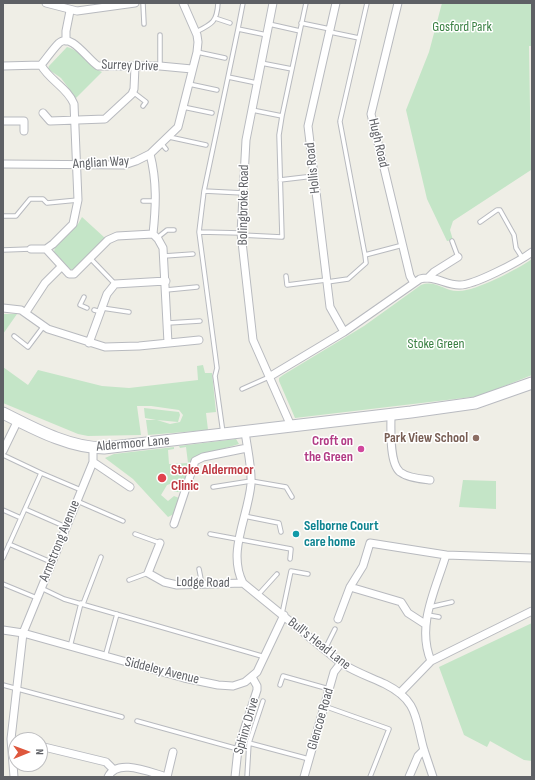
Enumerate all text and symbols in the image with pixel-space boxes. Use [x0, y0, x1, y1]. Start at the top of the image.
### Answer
park label: Gosford Park [432, 19, 492, 35]
street label: Surrey Drive [101, 57, 159, 75]
street label: Hugh Road [364, 117, 392, 169]
street label: Hollis Road [302, 141, 324, 195]
street label: Anglian Way [72, 153, 130, 173]
street label: Bolingbroke Road [235, 164, 253, 246]
park label: Stoke Green [408, 336, 464, 352]
place label: Park View School [384, 430, 468, 446]
street label: Aldermoor Lane [96, 432, 170, 456]
place label: Croft on the Green [304, 433, 353, 466]
marker: Park View School [471, 433, 481, 443]
marker: Croft on the Green [356, 444, 366, 454]
place label: Stoke Aldermoor Clinic [171, 462, 254, 494]
marker: Stoke Aldermoor Clinic [156, 472, 168, 484]
street label: Armstrong Avenue [36, 498, 84, 584]
place label: Selborne Court care home [304, 518, 378, 550]
marker: Selborne Court care home [291, 529, 301, 539]
street label: Lodge Road [176, 574, 230, 592]
street label: Bull's Head Lane [284, 614, 354, 674]
street label: Siddeley Avenue [123, 654, 201, 688]
street label: Glencoe Road [304, 686, 338, 752]
street label: Sphinx Drive [231, 696, 263, 756]
north arrow [8, 732, 48, 772]
text: N [33, 749, 46, 755]

